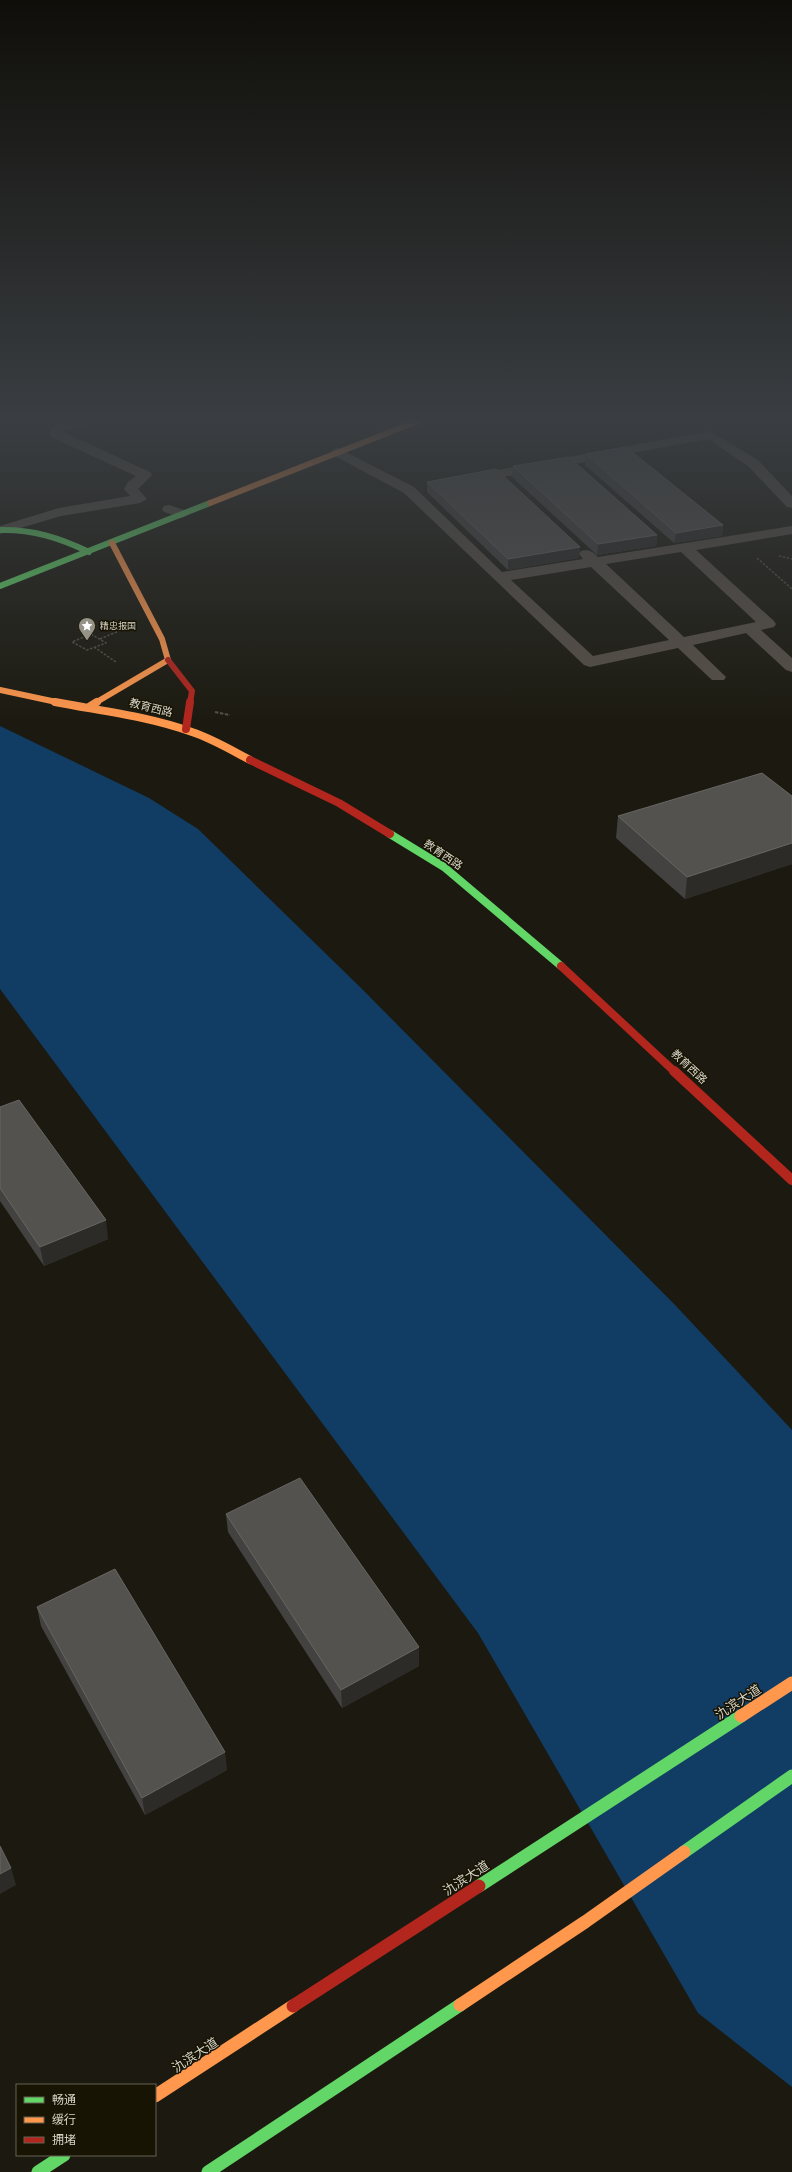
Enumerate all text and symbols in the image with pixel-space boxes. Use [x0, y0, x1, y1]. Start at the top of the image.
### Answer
place icon: 精忠报国 [77, 616, 97, 641]
place label: 精忠报国 [100, 620, 136, 631]
street label: 教育西路 [128, 696, 174, 720]
street label: 教育西路 [421, 837, 465, 873]
street label: 教育西路 [668, 1047, 710, 1087]
street label: 氿滨大道 [712, 1682, 764, 1722]
street label: 氿滨大道 [440, 1858, 492, 1898]
street label: 氿滨大道 [169, 2035, 221, 2075]
legend [16, 2084, 156, 2156]
text: 畅通 [52, 2093, 76, 2107]
text: 缓行 [52, 2113, 76, 2127]
text: 拥堵 [52, 2133, 76, 2147]

